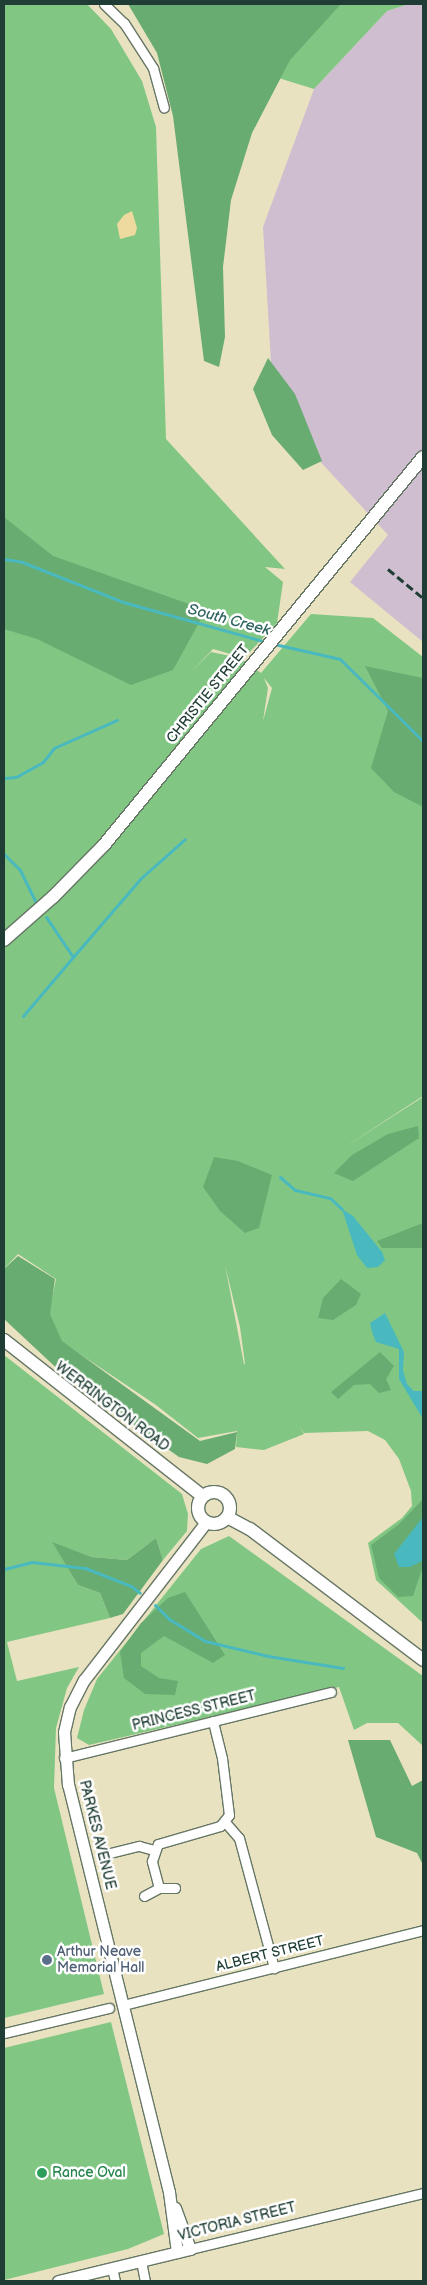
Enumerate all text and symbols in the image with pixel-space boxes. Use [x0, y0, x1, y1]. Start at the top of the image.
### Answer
water label: South Creek [186, 600, 272, 640]
street label: CHRISTIE STREET [163, 641, 253, 747]
street label: WERRINGTON ROAD [52, 1359, 172, 1455]
street label: PRINCESS STREET [130, 1687, 258, 1735]
street label: PARKES AVENUE [75, 1779, 119, 1891]
street label: ALBERT STREET [214, 1932, 326, 1976]
place label: Arthur Neave Memorial Hall [57, 1944, 144, 1976]
marker: Arthur Neave Memorial Hall [41, 1954, 53, 1966]
place label: Rance Oval [52, 2165, 126, 2181]
marker: Rance Oval [36, 2167, 48, 2179]
street label: VICTORIA STREET [176, 2199, 298, 2245]

